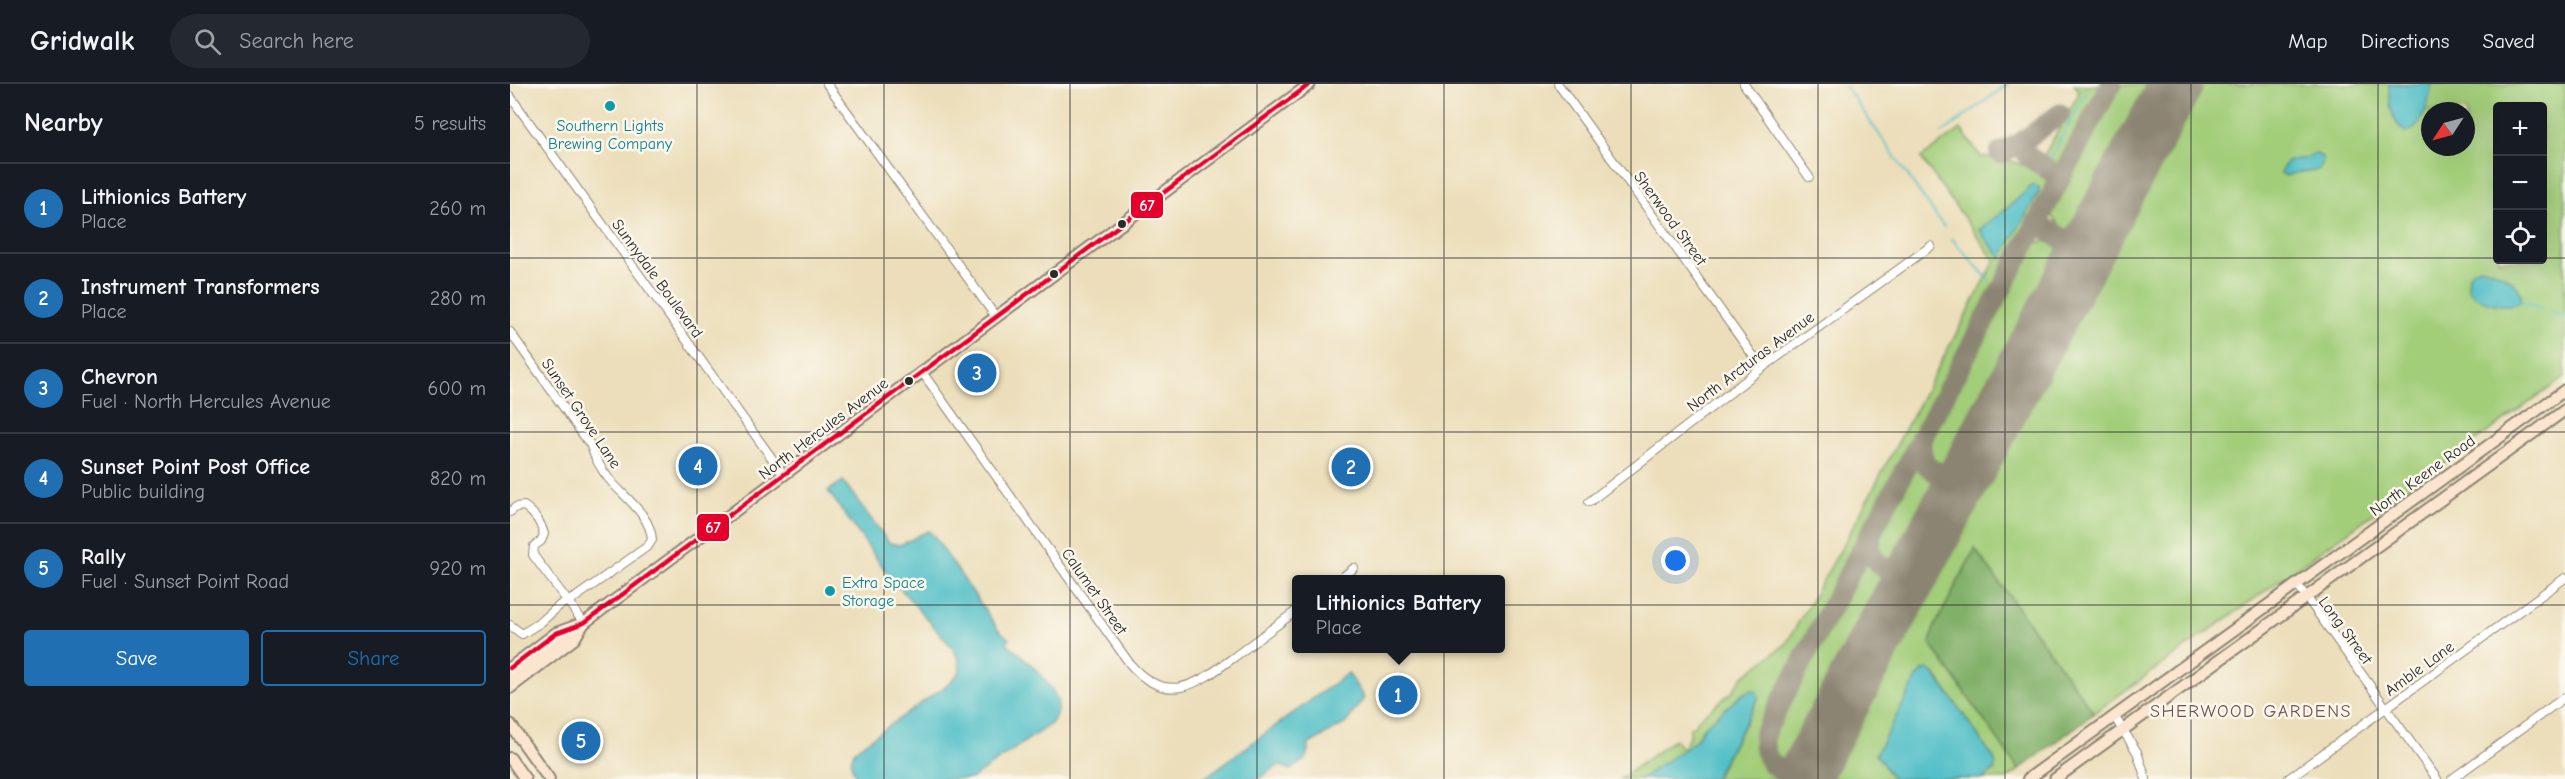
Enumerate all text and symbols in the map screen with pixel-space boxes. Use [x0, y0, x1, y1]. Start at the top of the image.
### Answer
search box [170, 14, 590, 68]
text: Gridwalk [30, 25, 134, 57]
icon: search [191, 25, 224, 58]
text: Search here [239, 28, 354, 54]
text: Map [2288, 29, 2328, 53]
text: Directions [2361, 29, 2450, 53]
text: Saved [2483, 29, 2535, 53]
marker: Southern Lights Brewing Company [603, 99, 617, 113]
north arrow [2421, 102, 2475, 156]
map controls [2493, 102, 2547, 264]
button: + [2493, 102, 2547, 156]
text: Nearby [24, 108, 103, 138]
text: 5 results [414, 112, 486, 135]
place label: Southern Lights Brewing Company [548, 117, 673, 153]
button: − [2493, 156, 2547, 210]
street label: Sherwood Street [1630, 168, 1711, 269]
text: Lithionics Battery [81, 184, 246, 210]
line badge: 67 [1130, 191, 1164, 219]
text: 1 [40, 197, 47, 220]
text: 260 m [429, 197, 486, 220]
text: 67 [1139, 197, 1156, 215]
text: Place [81, 210, 127, 233]
button: locate [2493, 210, 2547, 264]
street label: Sunnydale Boulevard [608, 216, 706, 341]
unlabelled marker [1116, 218, 1128, 230]
unlabelled marker [1048, 268, 1060, 280]
text: Instrument Transformers [81, 274, 320, 300]
text: 2 [39, 287, 48, 310]
text: 280 m [430, 287, 486, 310]
text: Place [81, 300, 127, 323]
street label: North Arcturas Avenue [1683, 308, 1818, 415]
pin: 3 [958, 350, 996, 396]
street label: Sunset Grove Lane [538, 355, 625, 472]
text: Chevron [81, 364, 158, 390]
street label: North Hercules Avenue [755, 374, 892, 483]
unlabelled marker [903, 375, 915, 387]
text: 3 [39, 377, 48, 400]
text: 600 m [428, 377, 486, 400]
text: Fuel · North Hercules Avenue [81, 390, 331, 413]
street label: North Keene Road [2366, 432, 2479, 520]
pin: 4 [678, 444, 717, 488]
pin: 2 [1332, 444, 1370, 490]
text: Sunset Point Post Office [81, 454, 310, 480]
text: 4 [39, 467, 48, 490]
text: 820 m [430, 467, 486, 490]
text: Public building [81, 480, 205, 503]
line badge: 67 [696, 513, 730, 542]
text: 67 [705, 519, 722, 537]
text: Rally [81, 544, 125, 570]
street label: Calumet Street [1058, 545, 1131, 638]
your location [1661, 546, 1690, 575]
text: 5 [38, 557, 49, 580]
text: 920 m [430, 557, 486, 580]
text: Fuel · Sunset Point Road [81, 570, 289, 593]
place label: Extra Space Storage [842, 574, 925, 610]
popup [1292, 575, 1505, 653]
marker: Extra Space Storage [823, 584, 837, 598]
text: Lithionics Battery [1316, 590, 1481, 616]
street label: Long Street [2315, 593, 2376, 668]
text: Place [1316, 616, 1361, 639]
button: Save [24, 630, 249, 686]
button: Share [261, 630, 486, 686]
street label: Amble Lane [2382, 638, 2458, 700]
pin: 1 [1378, 672, 1418, 718]
district label: SHERWOOD GARDENS [2150, 701, 2352, 722]
pin: 5 [562, 718, 600, 764]

